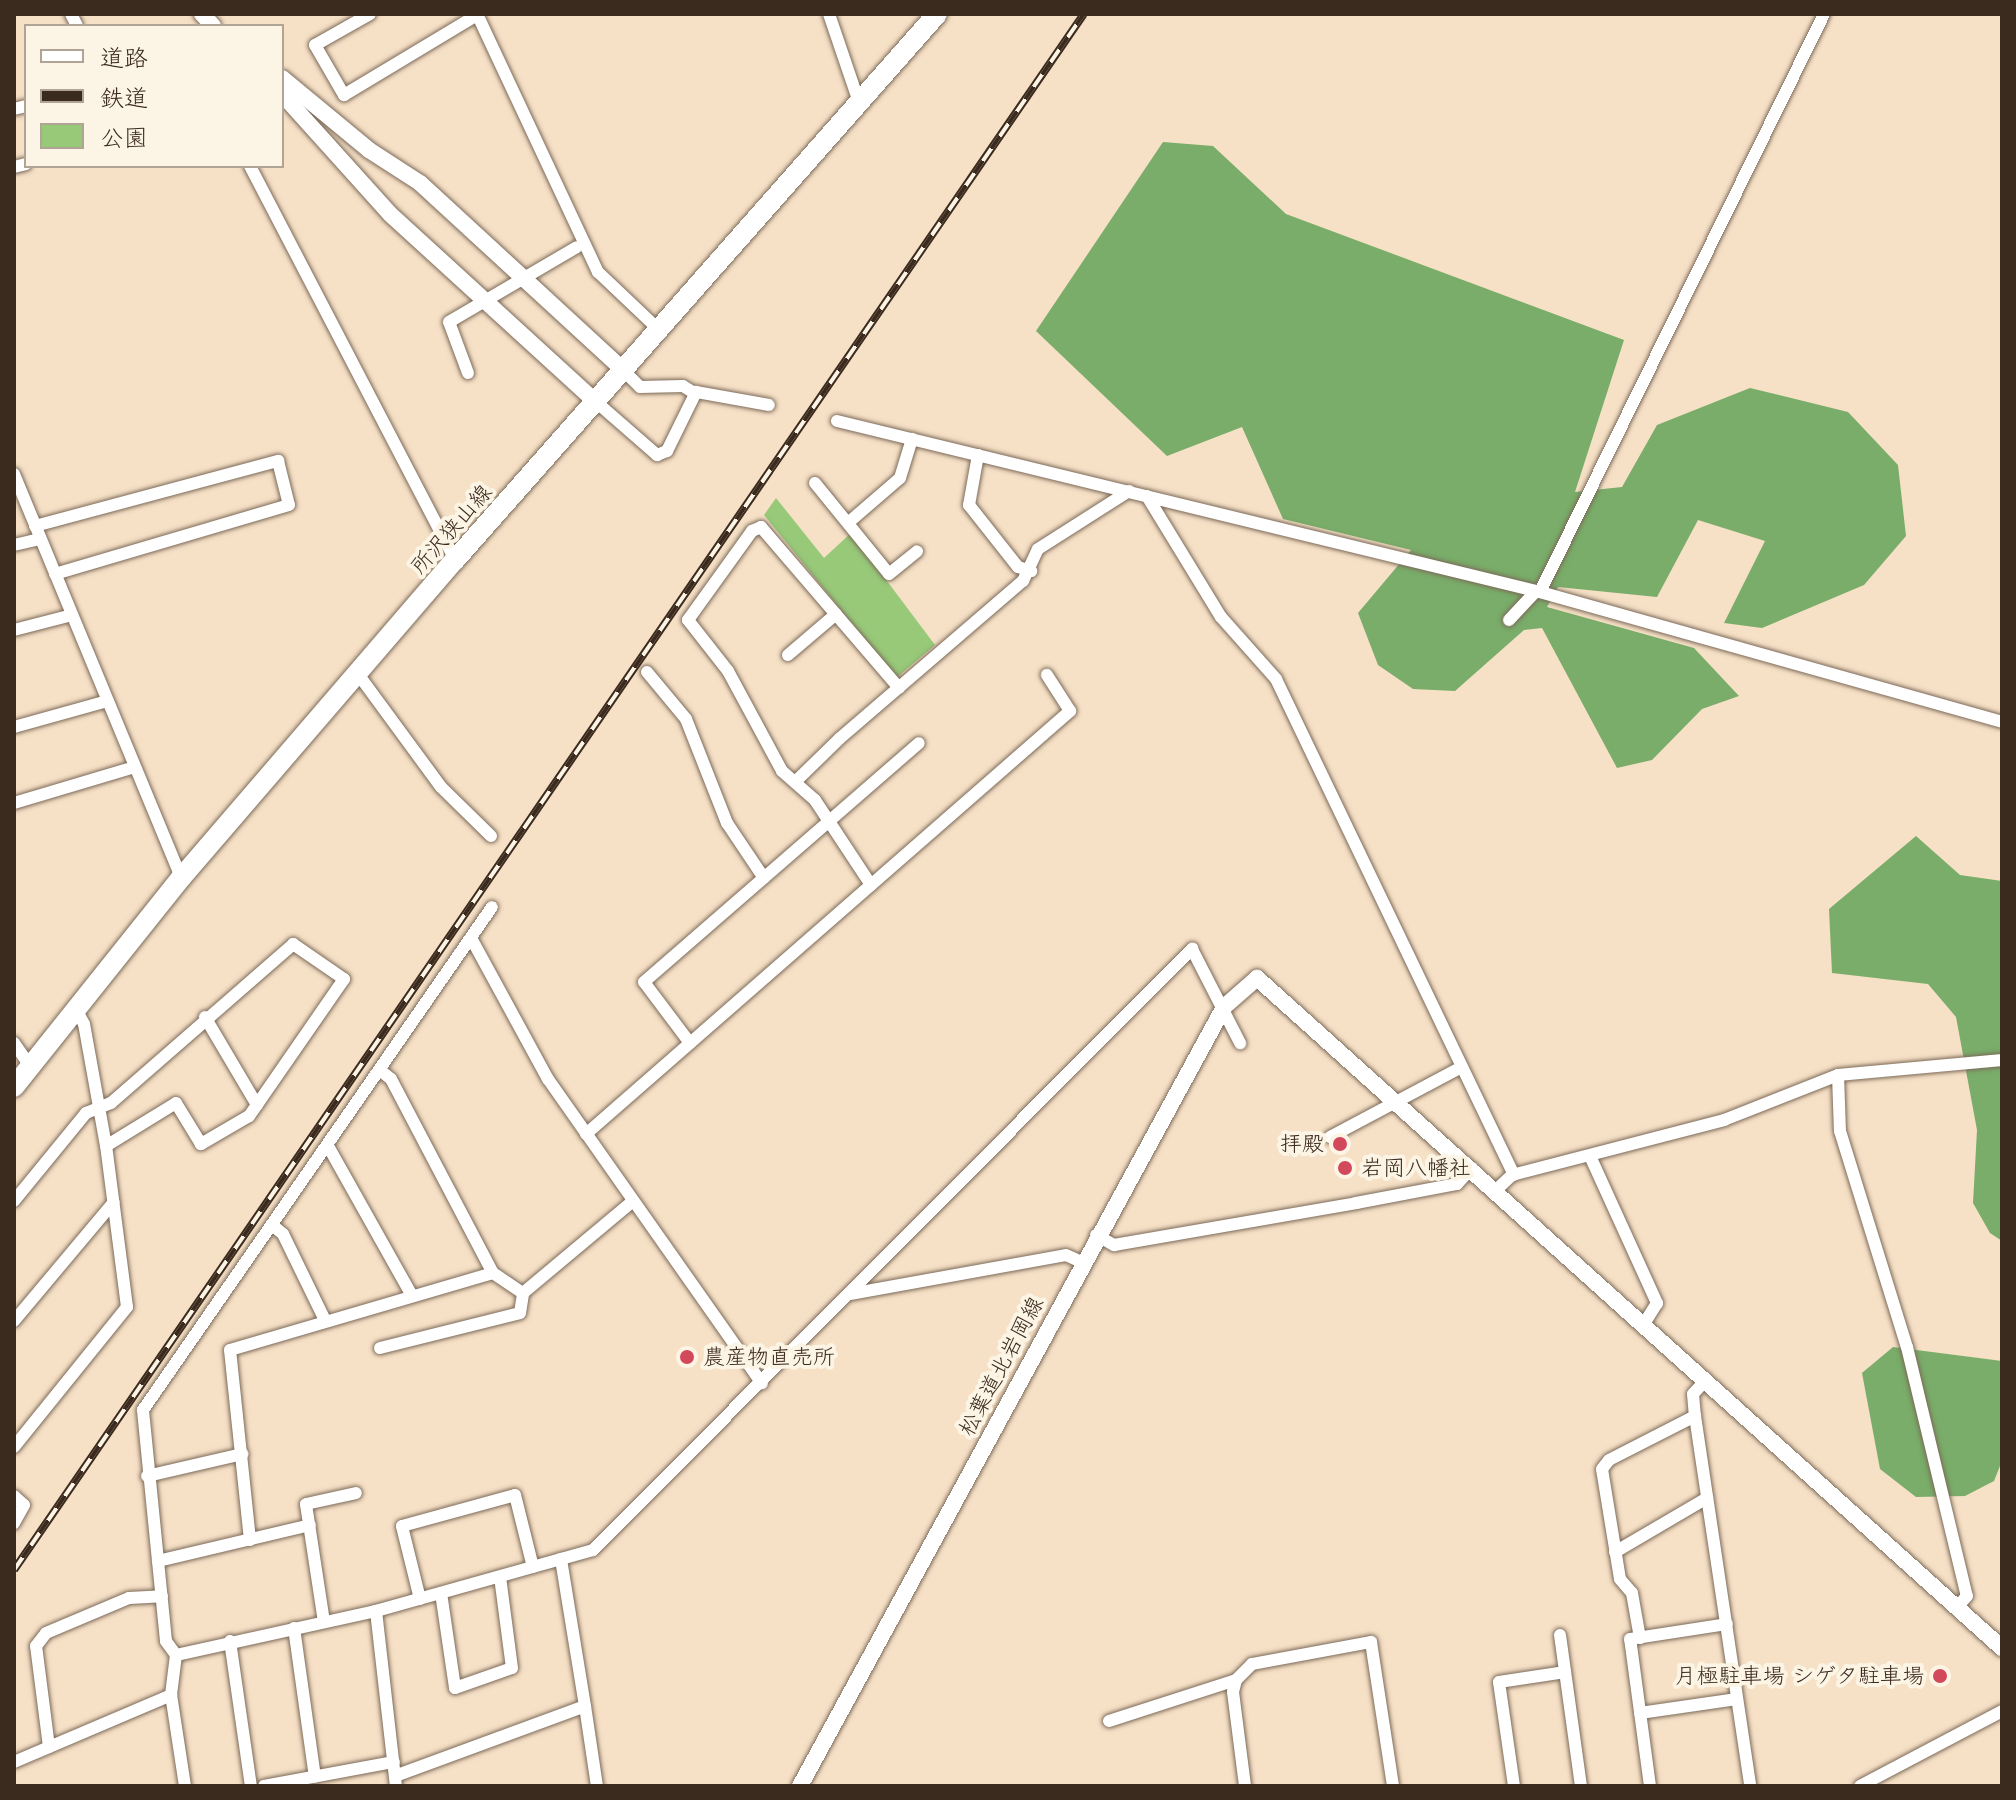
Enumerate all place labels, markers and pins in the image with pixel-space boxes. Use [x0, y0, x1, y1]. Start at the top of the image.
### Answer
place label: 拝殿 [1280, 1131, 1324, 1157]
marker: 拝殿 [1331, 1135, 1349, 1153]
place label: 岩岡八幡社 [1361, 1155, 1471, 1181]
marker: 岩岡八幡社 [1336, 1159, 1354, 1177]
place label: 農産物直売所 [703, 1344, 835, 1370]
marker: 農産物直売所 [678, 1348, 696, 1366]
place label: 月極駐車場 シゲタ駐車場 [1674, 1663, 1924, 1689]
marker: 月極駐車場 シゲタ駐車場 [1931, 1667, 1949, 1685]

